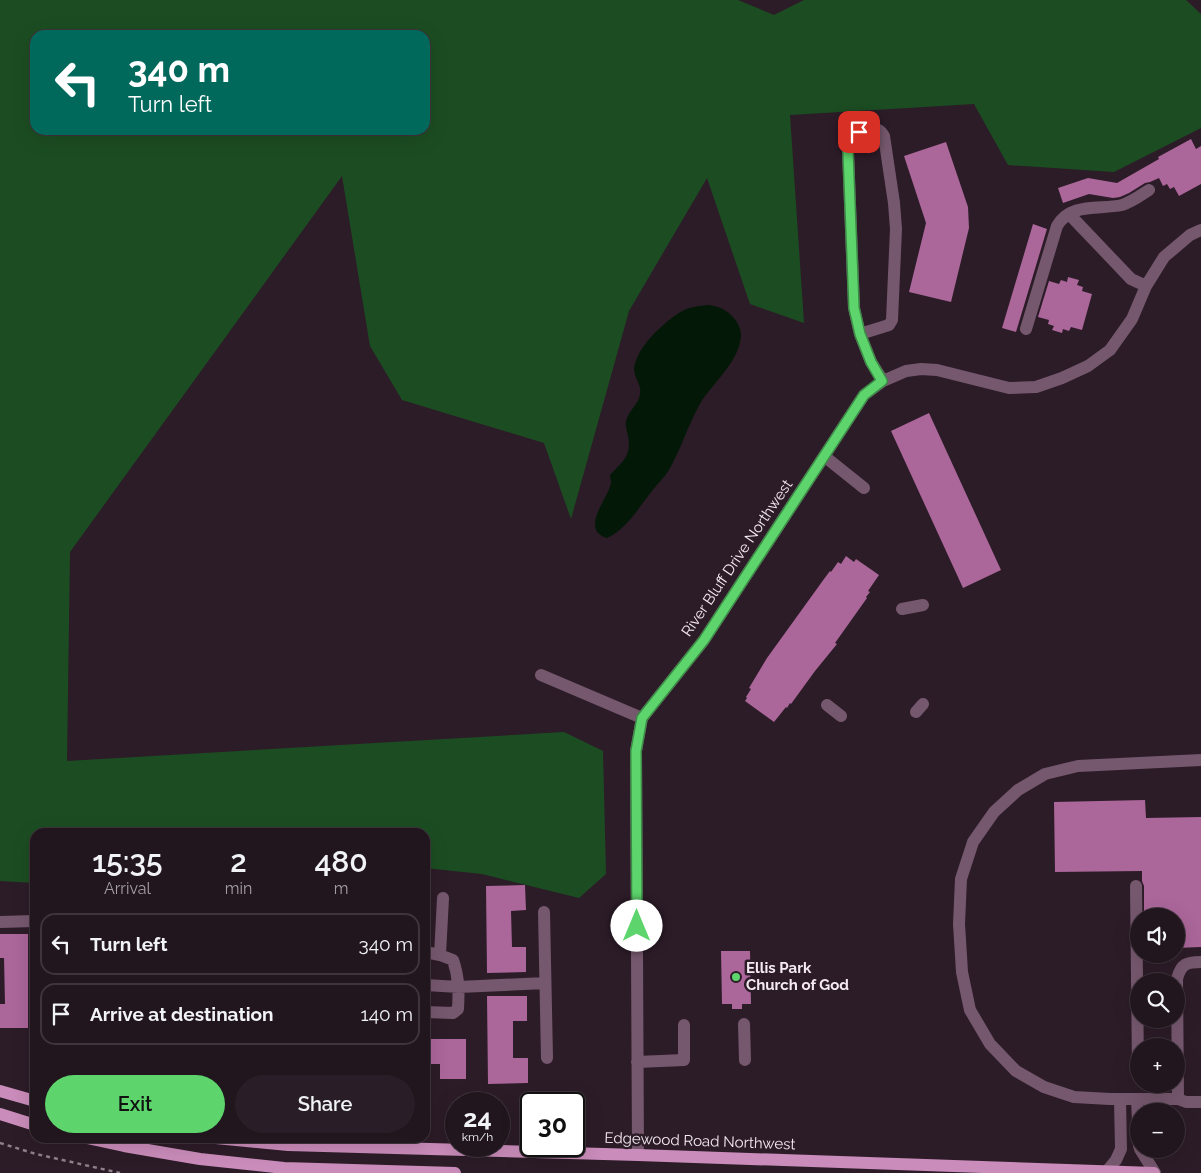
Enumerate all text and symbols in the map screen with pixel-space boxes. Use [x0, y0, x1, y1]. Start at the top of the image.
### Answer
text: 340 m [128, 49, 230, 90]
icon: left [45, 50, 110, 115]
text: Turn left [128, 91, 212, 117]
pin [838, 111, 880, 153]
icon: arrive [845, 118, 873, 146]
street label: River Bluff Drive Northwest [678, 476, 796, 640]
text: 15:35 [92, 844, 163, 879]
text: 2 [230, 844, 247, 879]
text: 480 [314, 844, 368, 879]
text: Arrival [104, 879, 151, 898]
text: min [225, 879, 252, 898]
text: m [334, 879, 348, 898]
position arrow [610, 899, 662, 951]
map controls [1130, 908, 1185, 1158]
button: sound [1130, 908, 1185, 963]
icon: left [47, 930, 75, 958]
text: Turn left [90, 933, 167, 955]
text: 340 m [359, 933, 413, 955]
place label: Ellis Park Church of God [746, 959, 849, 994]
marker: Ellis Park Church of God [730, 971, 742, 983]
button: search [1130, 973, 1185, 1028]
icon: arrive [47, 1000, 75, 1028]
text: Arrive at destination [90, 1003, 274, 1025]
text: 140 m [361, 1003, 413, 1025]
button: + [1130, 1038, 1185, 1093]
button: Exit [45, 1075, 225, 1133]
button: Share [235, 1075, 415, 1133]
speed limit sign: 30 [520, 1092, 585, 1157]
text: 24 [463, 1103, 492, 1133]
button: − [1130, 1103, 1185, 1158]
street label: Edgewood Road Northwest [604, 1129, 796, 1153]
text: km/h [462, 1130, 493, 1144]

